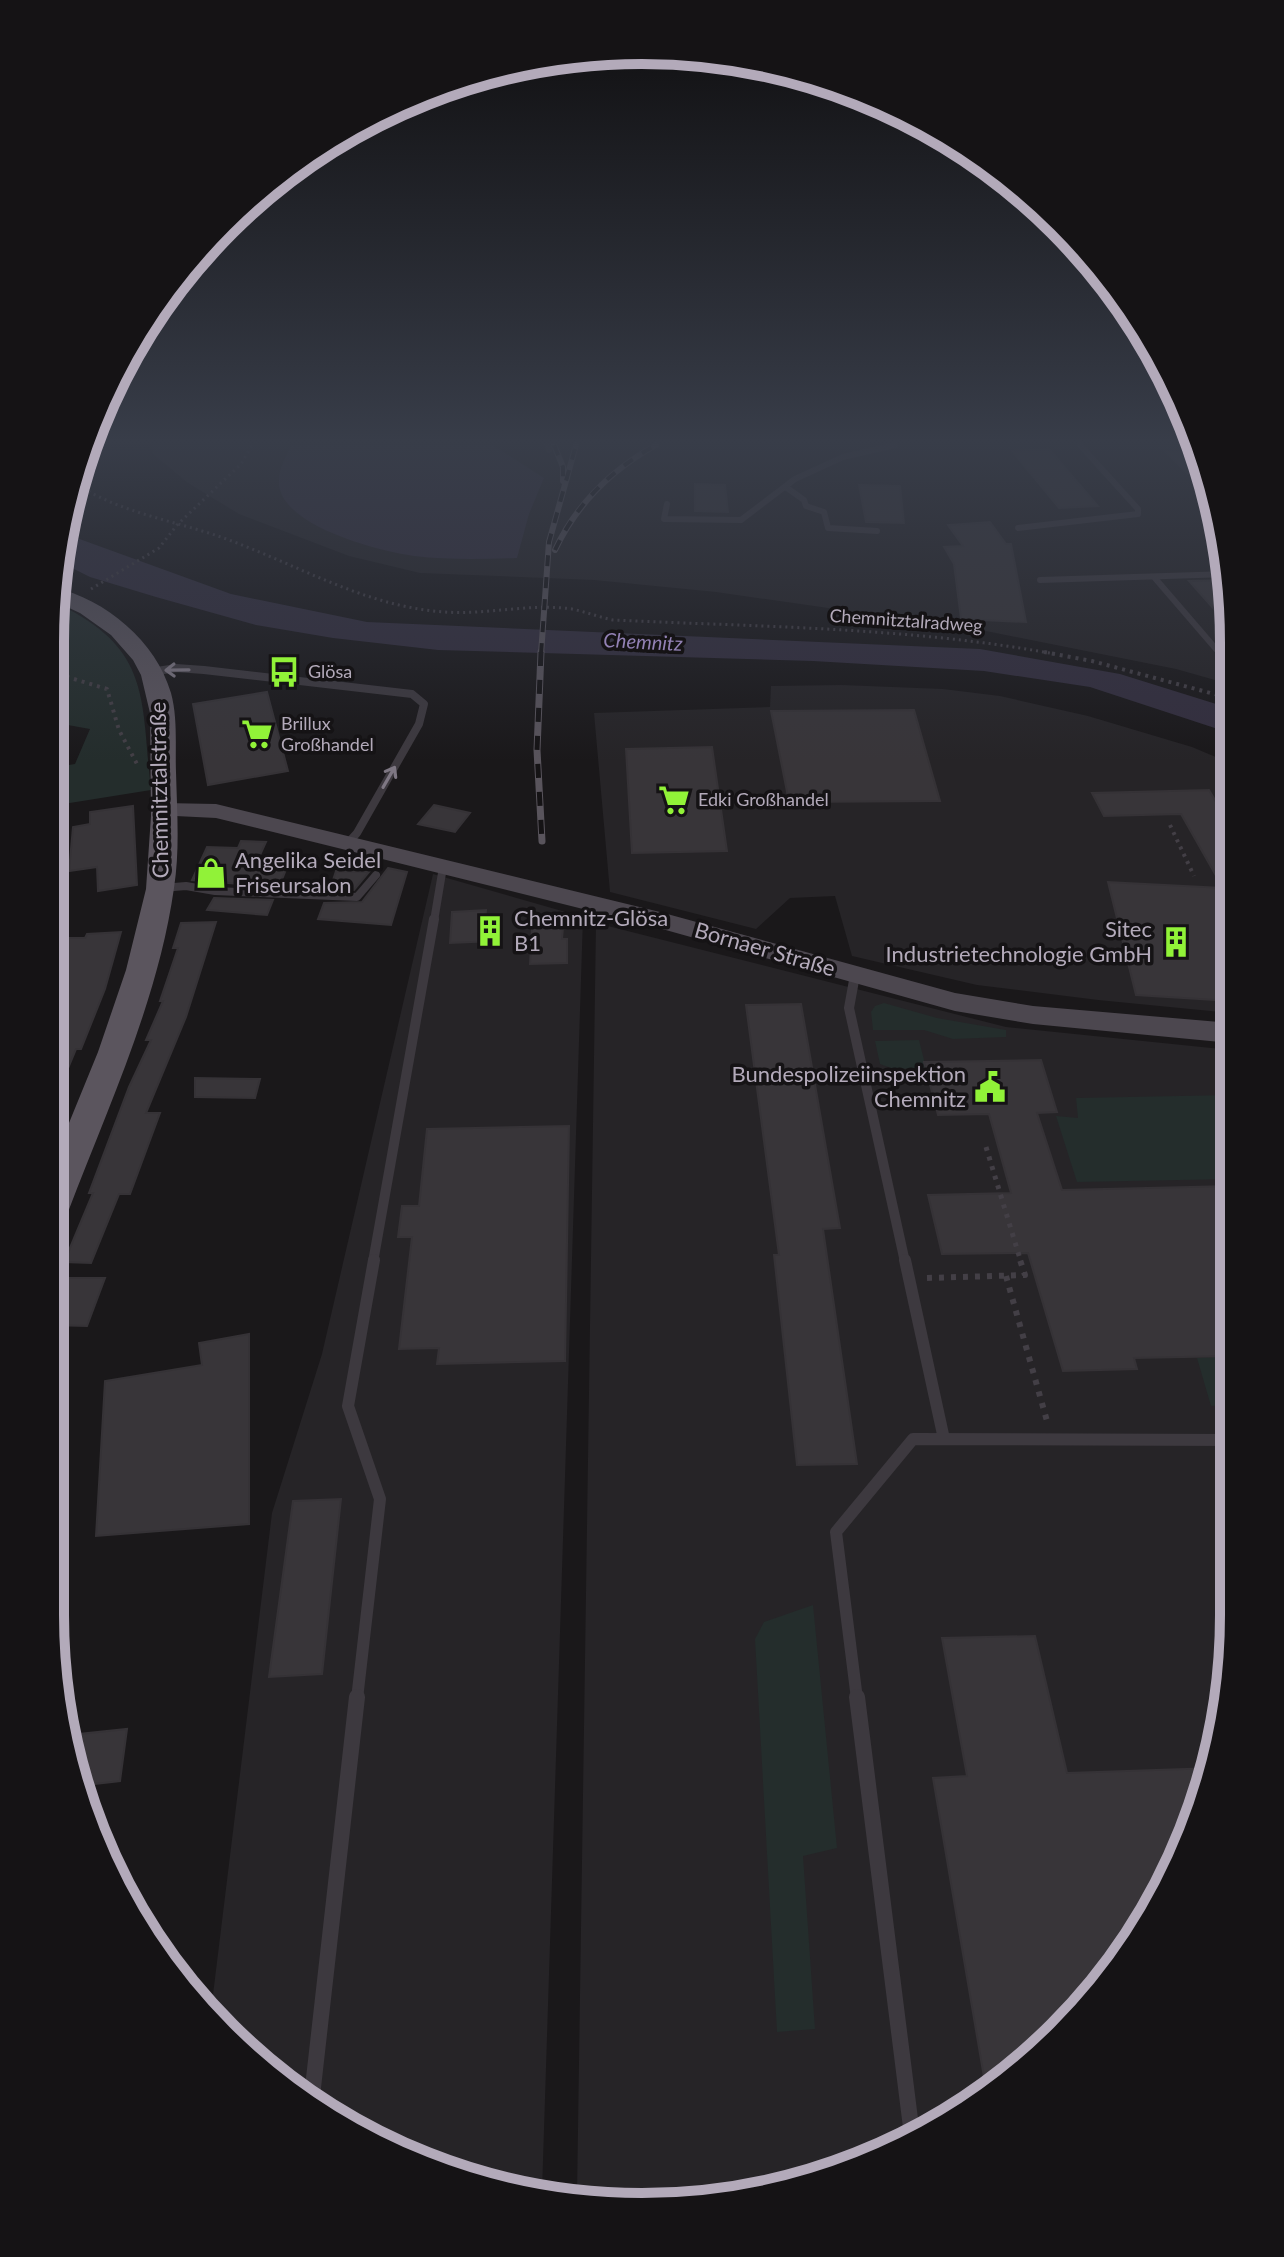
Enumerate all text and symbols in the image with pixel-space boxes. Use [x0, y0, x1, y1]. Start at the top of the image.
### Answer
street label: Chemnitztalradweg [829, 604, 983, 636]
water label: Chemnitz [603, 627, 684, 655]
bus stop icon: Glösa [267, 655, 301, 689]
place label: Glösa [308, 660, 352, 682]
one-way arrow [164, 662, 191, 677]
street label: Chemnitztalstraße [143, 701, 174, 879]
place label: Brillux Großhandel [281, 712, 374, 755]
supermarket icon: Brillux Großhandel [240, 717, 274, 751]
one-way arrow [382, 766, 397, 790]
supermarket icon: Edki Großhandel [657, 783, 691, 817]
place label: Edki Großhandel [698, 788, 829, 810]
place label: Angelika Seidel Friseursalon [235, 846, 381, 898]
shop icon: Angelika Seidel Friseursalon [194, 856, 228, 890]
place label: Chemnitz-Glösa B1 [514, 904, 668, 956]
building icon: Chemnitz-Glösa B1 [473, 914, 507, 948]
place label: Sitec Industrietechnologie GmbH [886, 915, 1152, 967]
street label: Bornaer Straße [692, 916, 839, 981]
building icon: Sitec Industrietechnologie GmbH [1159, 925, 1193, 959]
place label: Bundespolizeiinspektion Chemnitz [732, 1060, 966, 1112]
public building icon: Bundespolizeiinspektion Chemnitz [973, 1070, 1007, 1104]

